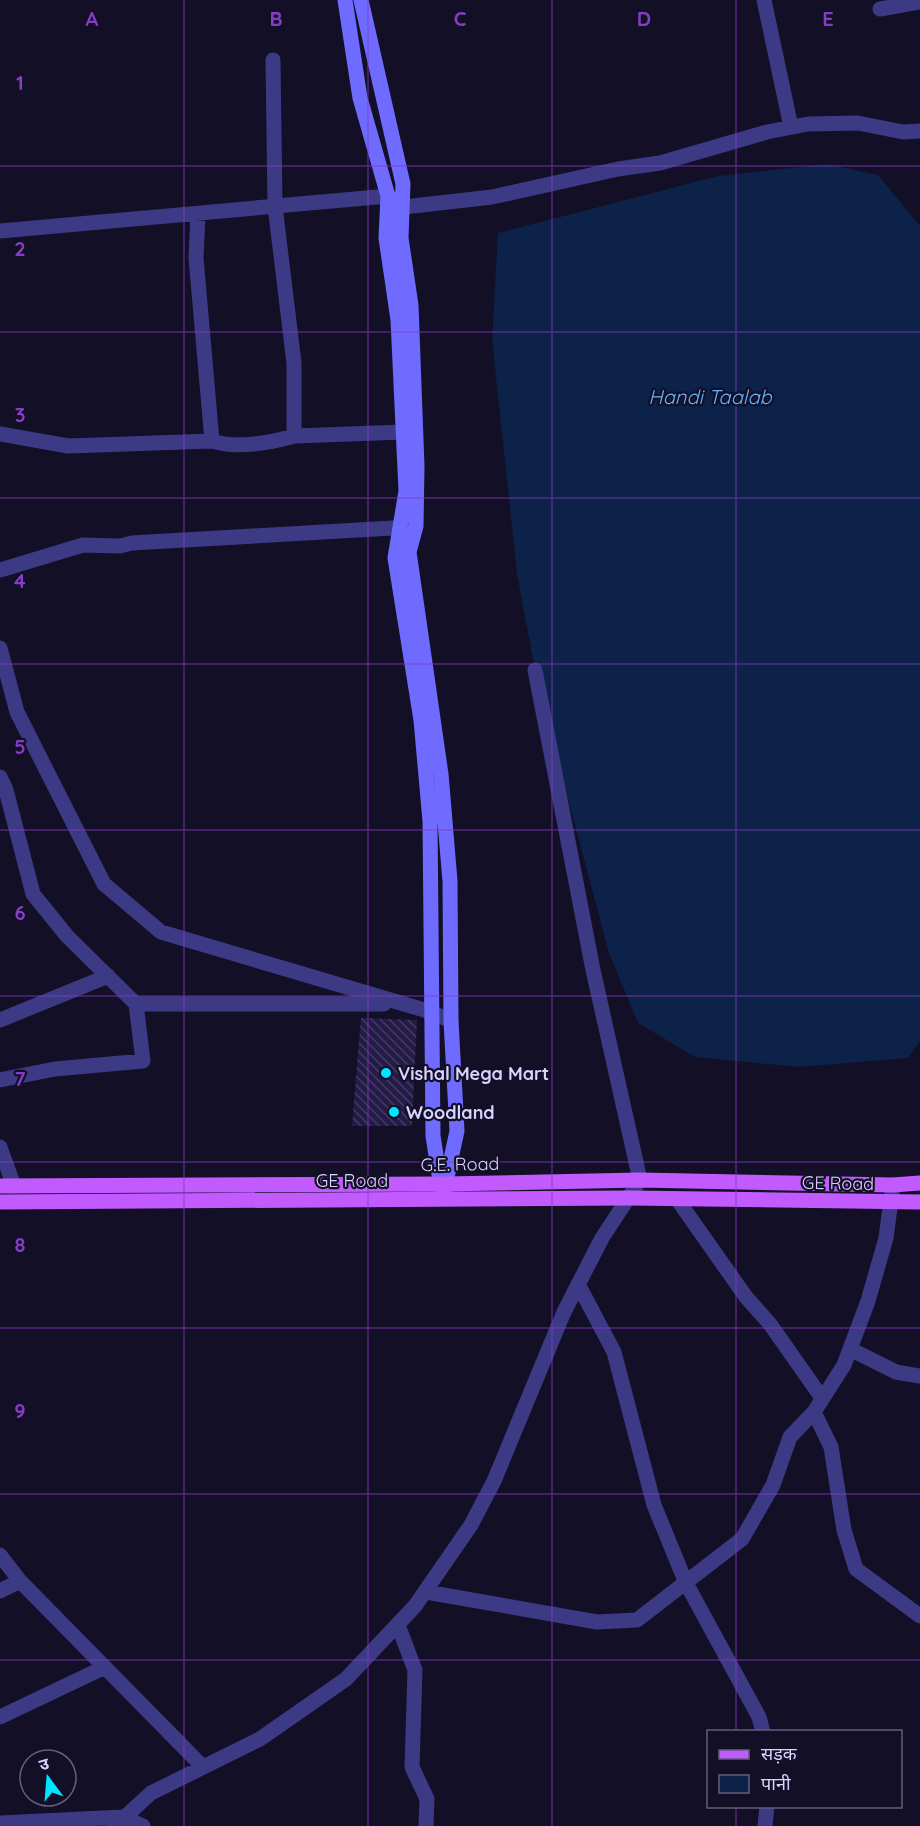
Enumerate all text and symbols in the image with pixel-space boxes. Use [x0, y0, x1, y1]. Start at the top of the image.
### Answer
text: A [86, 6, 99, 31]
text: B [269, 6, 283, 31]
text: C [454, 6, 467, 31]
text: D [637, 6, 651, 31]
text: E [822, 6, 834, 31]
text: 1 [16, 70, 24, 95]
text: 2 [14, 236, 26, 261]
water label: Handi Taalab [648, 384, 773, 409]
text: 3 [15, 402, 25, 427]
text: 4 [14, 568, 26, 593]
text: 5 [14, 734, 26, 759]
text: 6 [14, 900, 26, 925]
place label: Vishal Mega Mart [398, 1062, 549, 1085]
text: 7 [15, 1066, 26, 1091]
marker: Vishal Mega Mart [379, 1066, 393, 1080]
place label: Woodland [406, 1101, 495, 1124]
marker: Woodland [387, 1105, 401, 1119]
street label: G.E. Road [420, 1152, 500, 1176]
street label: GE Road [316, 1169, 388, 1192]
street label: GE Road [802, 1171, 874, 1195]
text: 8 [15, 1232, 26, 1257]
text: 9 [14, 1398, 26, 1423]
legend [707, 1730, 902, 1808]
text: सड़क [761, 1742, 798, 1765]
north arrow [18, 1748, 78, 1808]
text: उ [37, 1753, 52, 1774]
text: पानी [761, 1772, 791, 1795]

